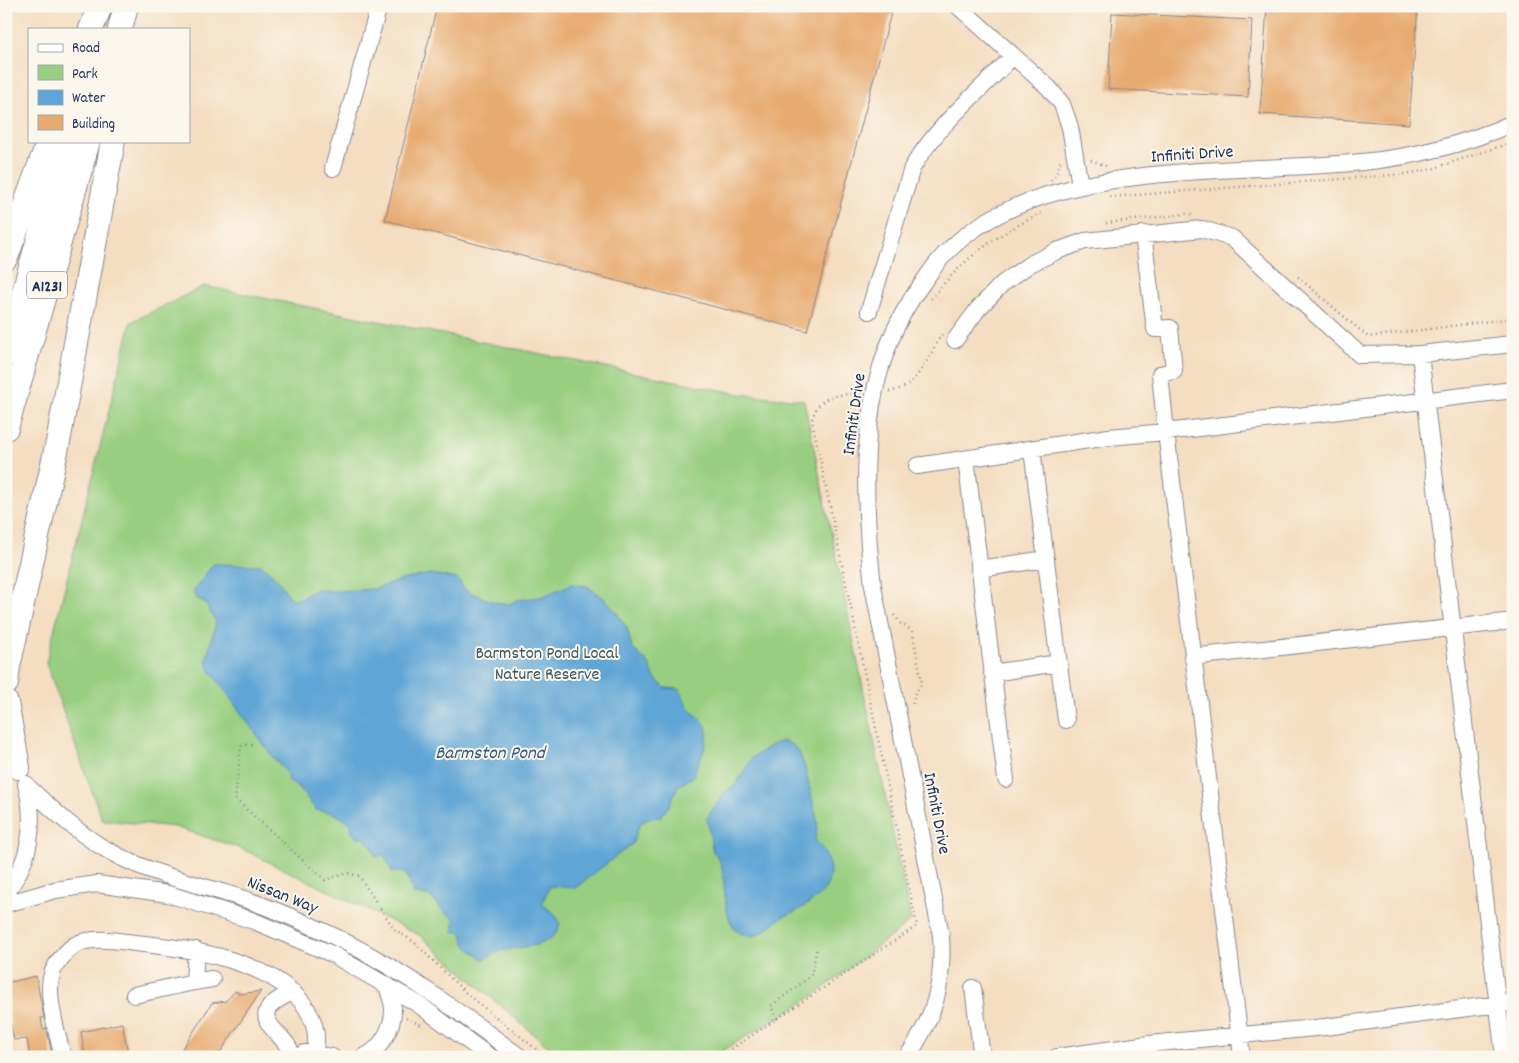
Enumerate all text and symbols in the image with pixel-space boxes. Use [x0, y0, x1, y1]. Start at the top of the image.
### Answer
legend [28, 28, 190, 142]
text: Road [72, 38, 100, 60]
text: Park [72, 64, 98, 86]
text: Water [72, 88, 106, 110]
text: Building [72, 114, 115, 136]
street label: Infiniti Drive [1150, 140, 1234, 171]
road number: A1231 [27, 272, 67, 298]
street label: Infiniti Drive [837, 372, 874, 457]
park label: Barmston Pond Local Nature Reserve [475, 642, 619, 688]
water label: Barmston Pond [435, 741, 547, 768]
street label: Infiniti Drive [915, 771, 956, 856]
street label: Nissan Way [243, 871, 322, 922]

